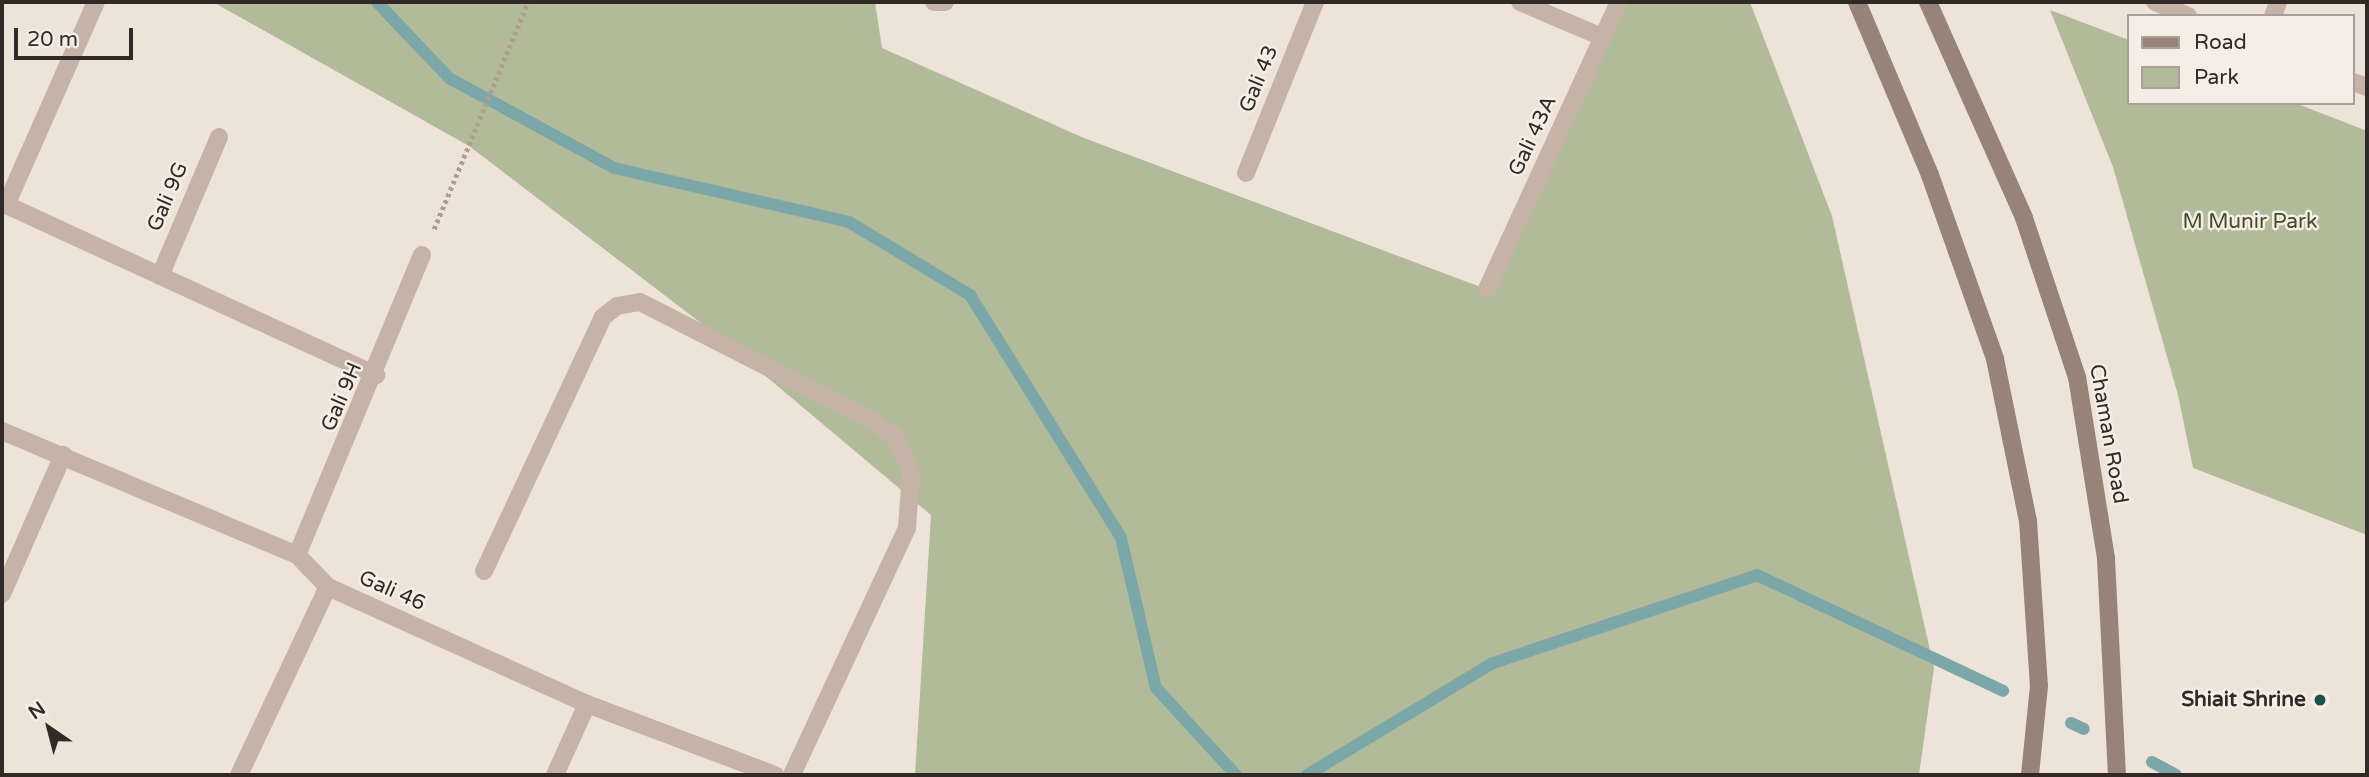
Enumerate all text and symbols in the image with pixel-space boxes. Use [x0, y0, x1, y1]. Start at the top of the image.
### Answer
scale bar [18, 14, 136, 58]
legend [2128, 14, 2355, 105]
text: 20 m [27, 27, 78, 52]
text: Road [2194, 30, 2247, 55]
street label: Gali 43 [1234, 42, 1284, 116]
text: Park [2194, 65, 2239, 90]
street label: Gali 43A [1503, 92, 1563, 180]
street label: Gali 9G [142, 159, 194, 235]
park label: M Munir Park [2183, 209, 2317, 235]
street label: Gali 9H [316, 359, 368, 435]
street label: Chaman Road [2083, 362, 2133, 506]
street label: Gali 46 [355, 565, 429, 617]
place label: Shiait Shrine [2181, 687, 2306, 713]
marker: Shiait Shrine [2312, 692, 2328, 708]
north arrow [14, 693, 84, 763]
text: N [24, 697, 50, 724]

